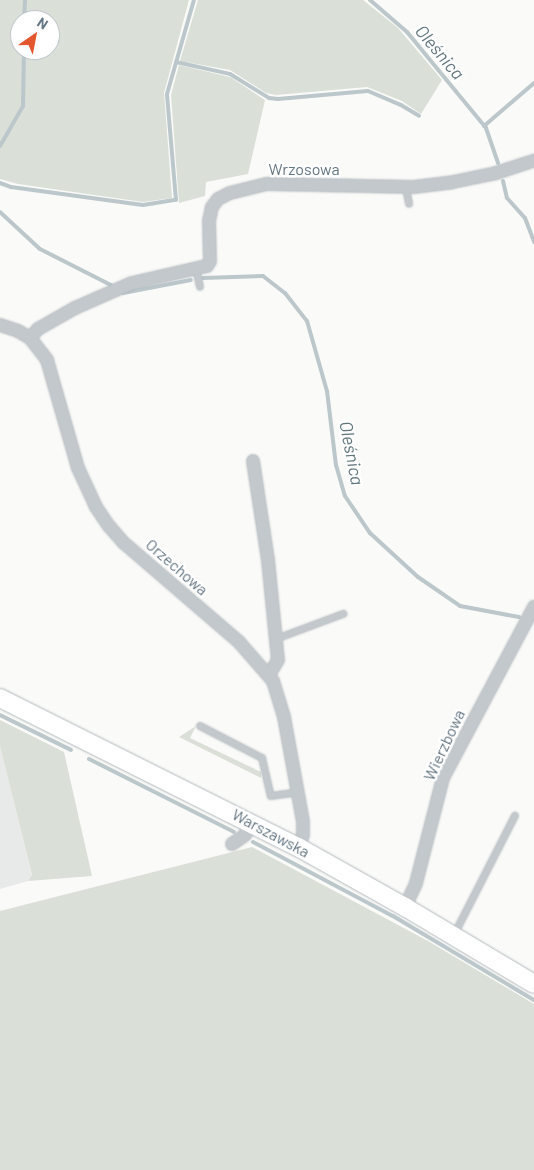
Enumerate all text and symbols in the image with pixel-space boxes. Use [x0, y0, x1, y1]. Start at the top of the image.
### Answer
north arrow [10, 10, 60, 60]
text: N [34, 13, 51, 33]
water label: Oleśnica [411, 20, 469, 84]
street label: Wrzosowa [268, 159, 340, 179]
water label: Oleśnica [335, 419, 369, 487]
street label: Orzechowa [142, 535, 212, 599]
street label: Wierzbowa [419, 706, 469, 784]
street label: Warszawska [229, 805, 313, 861]

